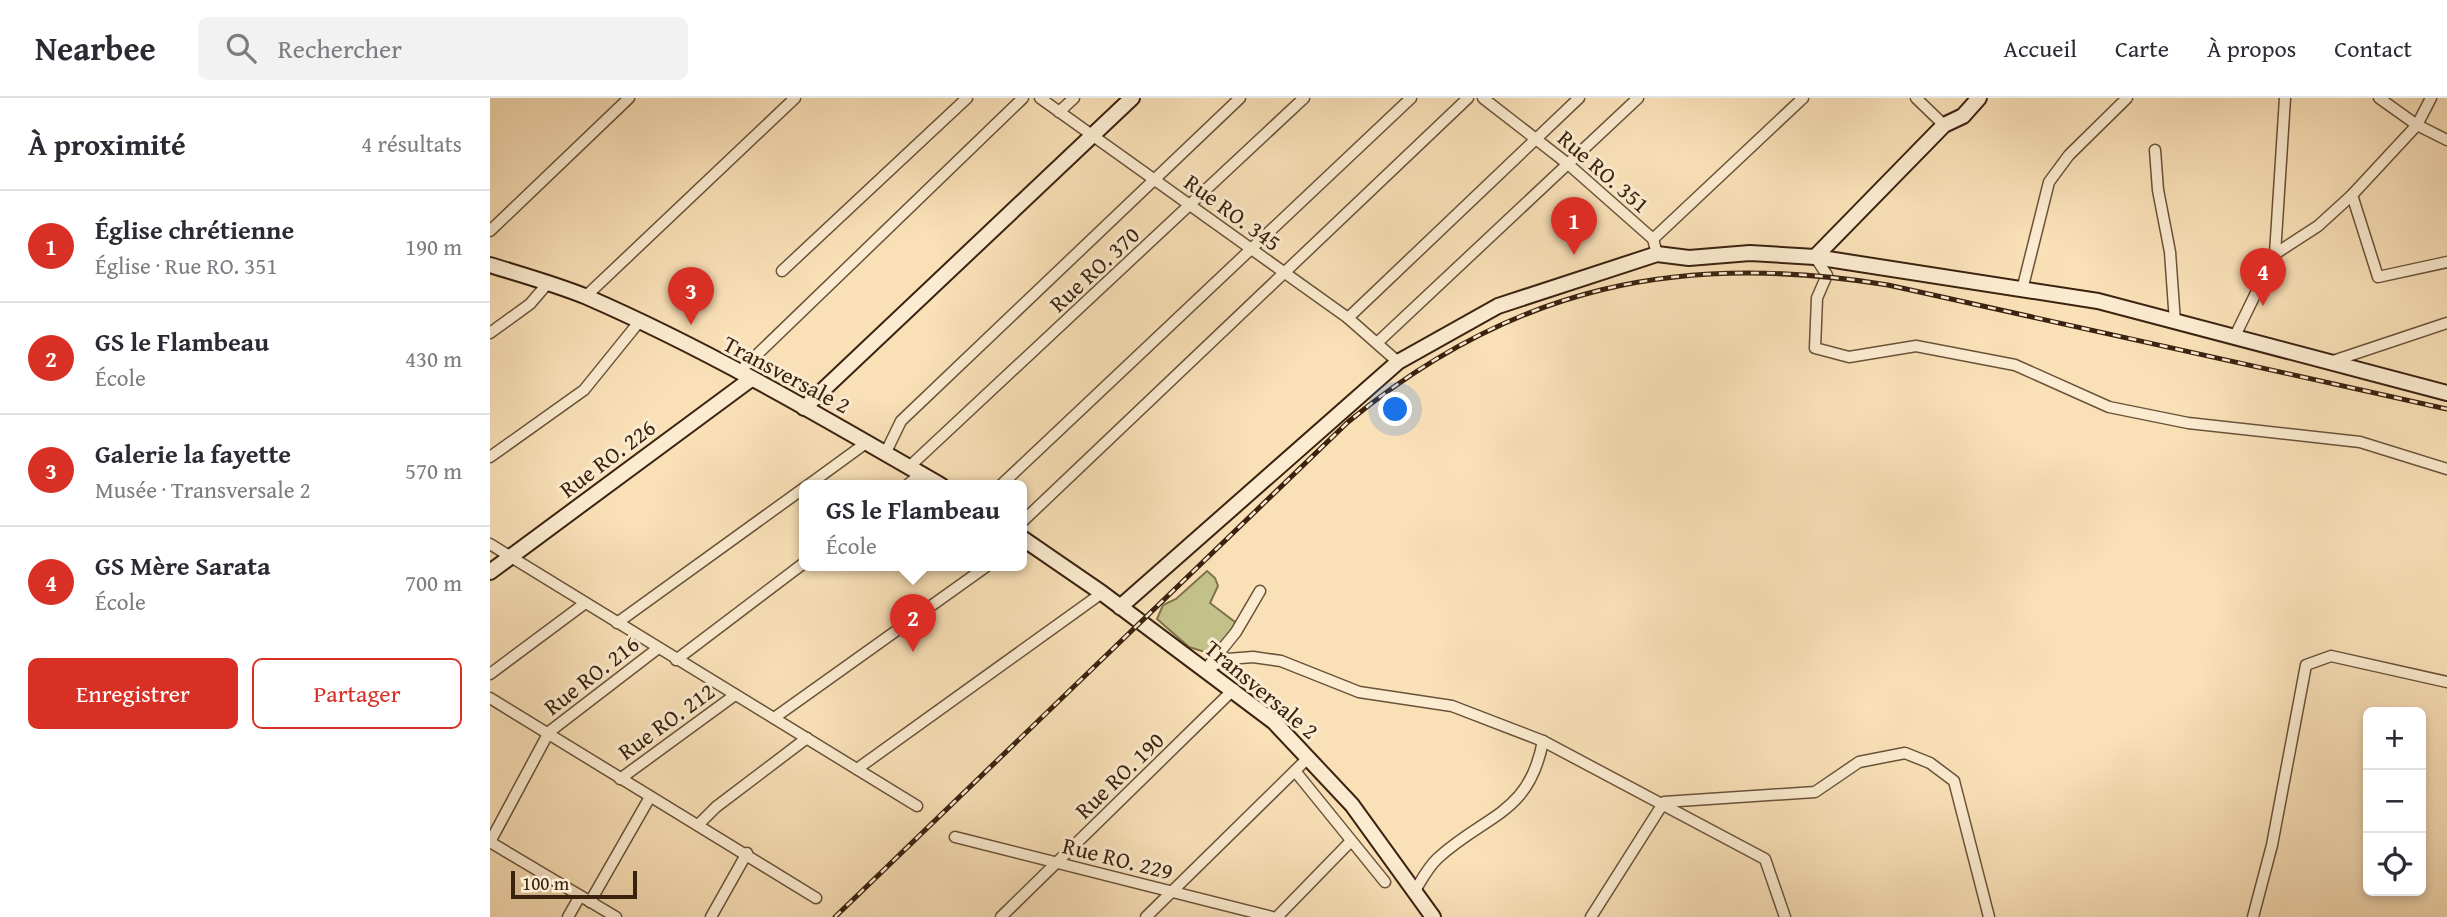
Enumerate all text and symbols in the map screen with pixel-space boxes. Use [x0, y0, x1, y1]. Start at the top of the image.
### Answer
search box [198, 17, 688, 80]
text: Nearbee [35, 24, 156, 72]
icon: search [222, 29, 260, 67]
text: Rechercher [278, 29, 402, 68]
text: Accueil [2003, 31, 2077, 66]
text: Carte [2115, 31, 2169, 66]
text: À propos [2207, 31, 2296, 66]
text: Contact [2334, 31, 2412, 66]
text: À proximité [28, 122, 186, 166]
street label: Rue RO. 351 [1551, 122, 1657, 220]
text: 4 résultats [361, 127, 462, 160]
street label: Rue RO. 345 [1178, 166, 1288, 258]
pin: 1 [1551, 197, 1597, 255]
text: Église chrétienne [95, 210, 294, 249]
street label: Rue RO. 370 [1042, 219, 1146, 319]
text: 1 [45, 230, 57, 263]
text: 190 m [405, 230, 462, 263]
pin: 4 [2240, 248, 2286, 306]
text: Église · Rue RO. 351 [95, 249, 277, 282]
pin: 3 [668, 267, 714, 325]
text: GS le Flambeau [95, 322, 269, 361]
street label: Transversale 2 [718, 327, 856, 421]
text: 2 [45, 342, 57, 375]
text: 430 m [405, 342, 462, 375]
text: École [95, 361, 146, 394]
your location [1378, 392, 1412, 426]
street label: Rue RO. 226 [552, 411, 662, 505]
text: Galerie la fayette [95, 434, 291, 473]
text: 3 [45, 454, 57, 487]
text: 570 m [405, 454, 462, 487]
text: Musée · Transversale 2 [95, 473, 311, 506]
popup [799, 480, 1027, 571]
text: GS le Flambeau [826, 490, 1000, 529]
text: École [826, 529, 877, 562]
text: GS Mère Sarata [95, 546, 271, 585]
text: 4 [45, 566, 57, 599]
text: 700 m [405, 566, 462, 599]
text: École [95, 585, 146, 618]
pin: 2 [890, 594, 936, 652]
street label: Rue RO. 216 [536, 627, 646, 723]
street label: Transversale 2 [1198, 631, 1326, 747]
button: Enregistrer [28, 658, 238, 729]
button: Partager [252, 658, 462, 729]
street label: Rue RO. 212 [611, 675, 721, 767]
map controls [2363, 707, 2426, 896]
button: + [2363, 707, 2426, 770]
street label: Rue RO. 190 [1067, 724, 1171, 826]
button: − [2363, 770, 2426, 833]
street label: Rue RO. 229 [1059, 828, 1177, 888]
button: locate [2363, 833, 2426, 896]
scale bar [511, 868, 637, 900]
text: 100 m [522, 869, 569, 897]

